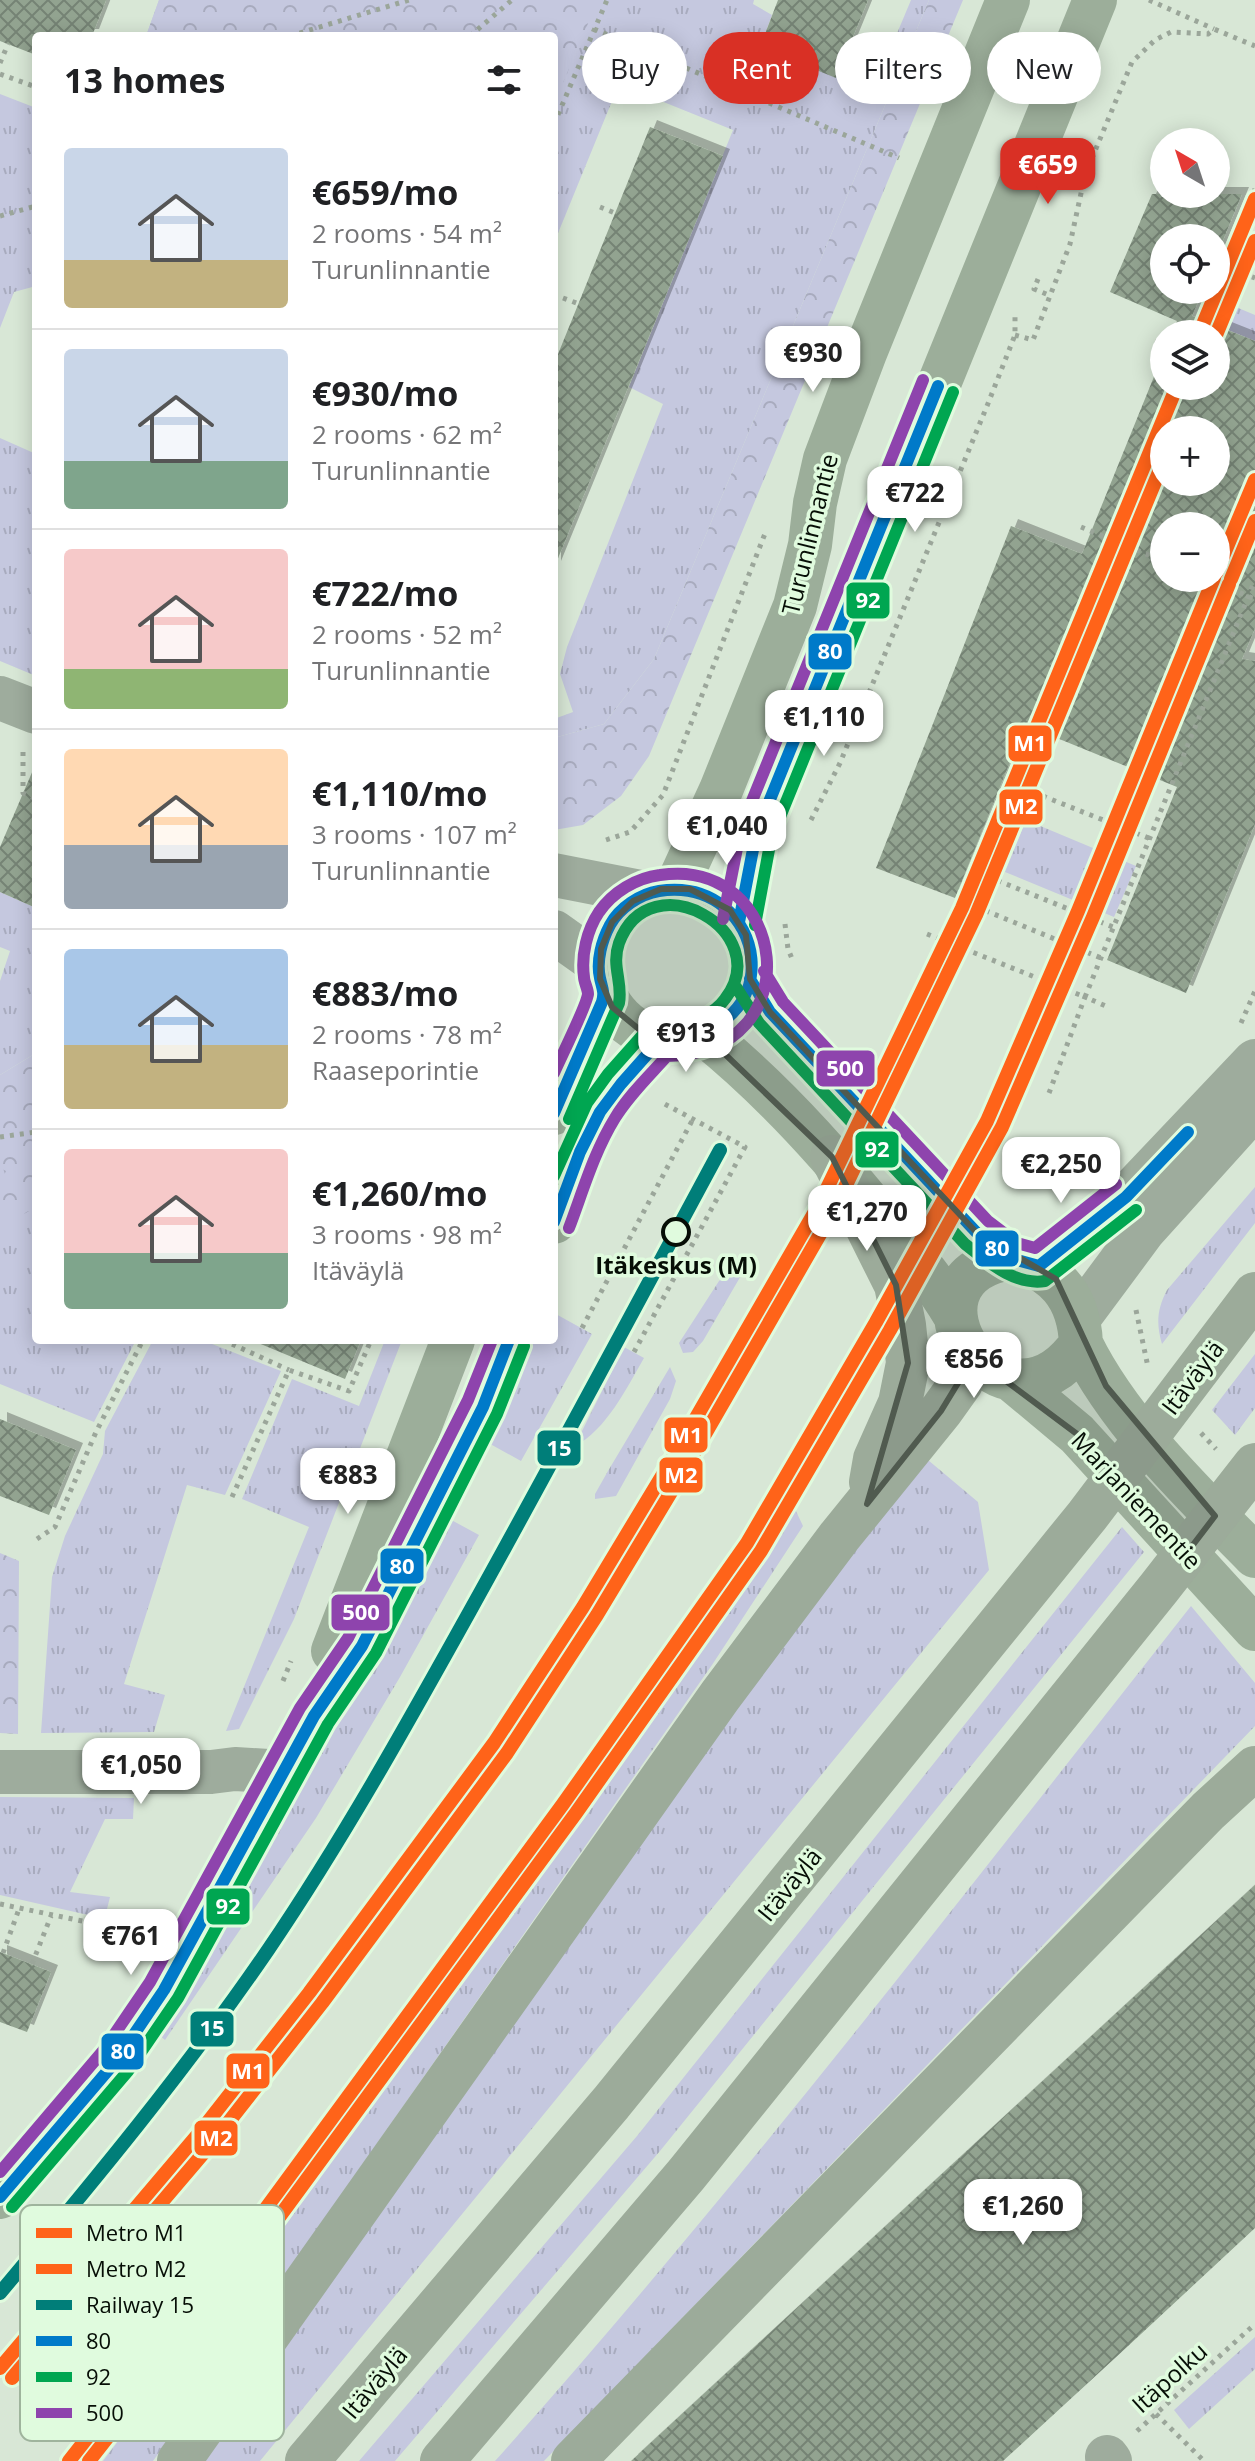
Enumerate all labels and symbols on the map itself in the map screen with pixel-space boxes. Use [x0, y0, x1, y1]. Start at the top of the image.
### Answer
north arrow [1150, 128, 1230, 208]
pin: €659 [1001, 138, 1095, 206]
pin: €930 [766, 326, 860, 394]
street label: Turunlinnantie [773, 450, 845, 618]
pin: €722 [868, 466, 962, 534]
line badge: 92 [845, 581, 891, 620]
text: 92 [855, 584, 881, 614]
line badge: 80 [807, 632, 853, 671]
text: 80 [817, 635, 843, 665]
pin: €1,110 [759, 690, 889, 758]
line badge: M1 [1007, 724, 1053, 763]
text: M1 [1013, 727, 1047, 757]
line badge: M2 [998, 788, 1044, 826]
text: M2 [1004, 790, 1038, 820]
pin: €1,040 [662, 799, 792, 867]
pin: €913 [639, 1006, 733, 1074]
line badge: 500 [815, 1049, 876, 1088]
text: 500 [826, 1052, 864, 1082]
line badge: 92 [854, 1130, 900, 1169]
text: 92 [864, 1133, 890, 1163]
pin: €2,250 [996, 1137, 1126, 1205]
pin: €1,270 [802, 1185, 932, 1253]
marker: Itäkeskus (M) [662, 1218, 690, 1246]
line badge: 80 [974, 1229, 1020, 1268]
text: 80 [984, 1232, 1010, 1262]
place label: Itäkeskus (M) [595, 1248, 757, 1281]
pin: €856 [927, 1332, 1021, 1400]
street label: Itäväylä [1153, 1333, 1231, 1421]
line badge: M1 [663, 1416, 709, 1454]
text: M1 [669, 1419, 703, 1449]
street label: Marjaniementie [1065, 1424, 1209, 1576]
line badge: 15 [536, 1429, 582, 1467]
text: 15 [546, 1432, 572, 1462]
pin: €883 [301, 1448, 395, 1516]
line badge: M2 [658, 1456, 704, 1494]
text: M2 [664, 1459, 698, 1489]
line badge: 80 [379, 1547, 425, 1585]
text: 80 [389, 1550, 415, 1580]
line badge: 500 [330, 1593, 391, 1632]
text: 500 [342, 1596, 380, 1626]
pin: €1,050 [76, 1738, 206, 1806]
street label: Itäväylä [749, 1840, 829, 1928]
line badge: 92 [205, 1887, 251, 1926]
text: 92 [215, 1890, 241, 1920]
pin: €761 [84, 1909, 178, 1977]
line badge: 15 [189, 2010, 235, 2048]
text: 15 [199, 2012, 225, 2042]
line badge: 80 [100, 2032, 145, 2071]
text: 80 [110, 2035, 136, 2065]
line badge: M1 [225, 2052, 271, 2090]
text: M1 [231, 2055, 265, 2085]
line badge: M2 [193, 2119, 239, 2157]
text: M2 [199, 2122, 233, 2152]
pin: €1,260 [958, 2179, 1088, 2247]
legend [20, 2205, 284, 2441]
text: Metro M1 [86, 2217, 186, 2247]
text: Metro M2 [86, 2253, 186, 2283]
text: Railway 15 [86, 2289, 194, 2319]
text: 80 [86, 2325, 111, 2355]
street label: Itäpolku [1124, 2334, 1214, 2420]
street label: Itäväylä [334, 2339, 414, 2425]
text: 92 [86, 2361, 111, 2391]
text: 500 [86, 2397, 124, 2427]

